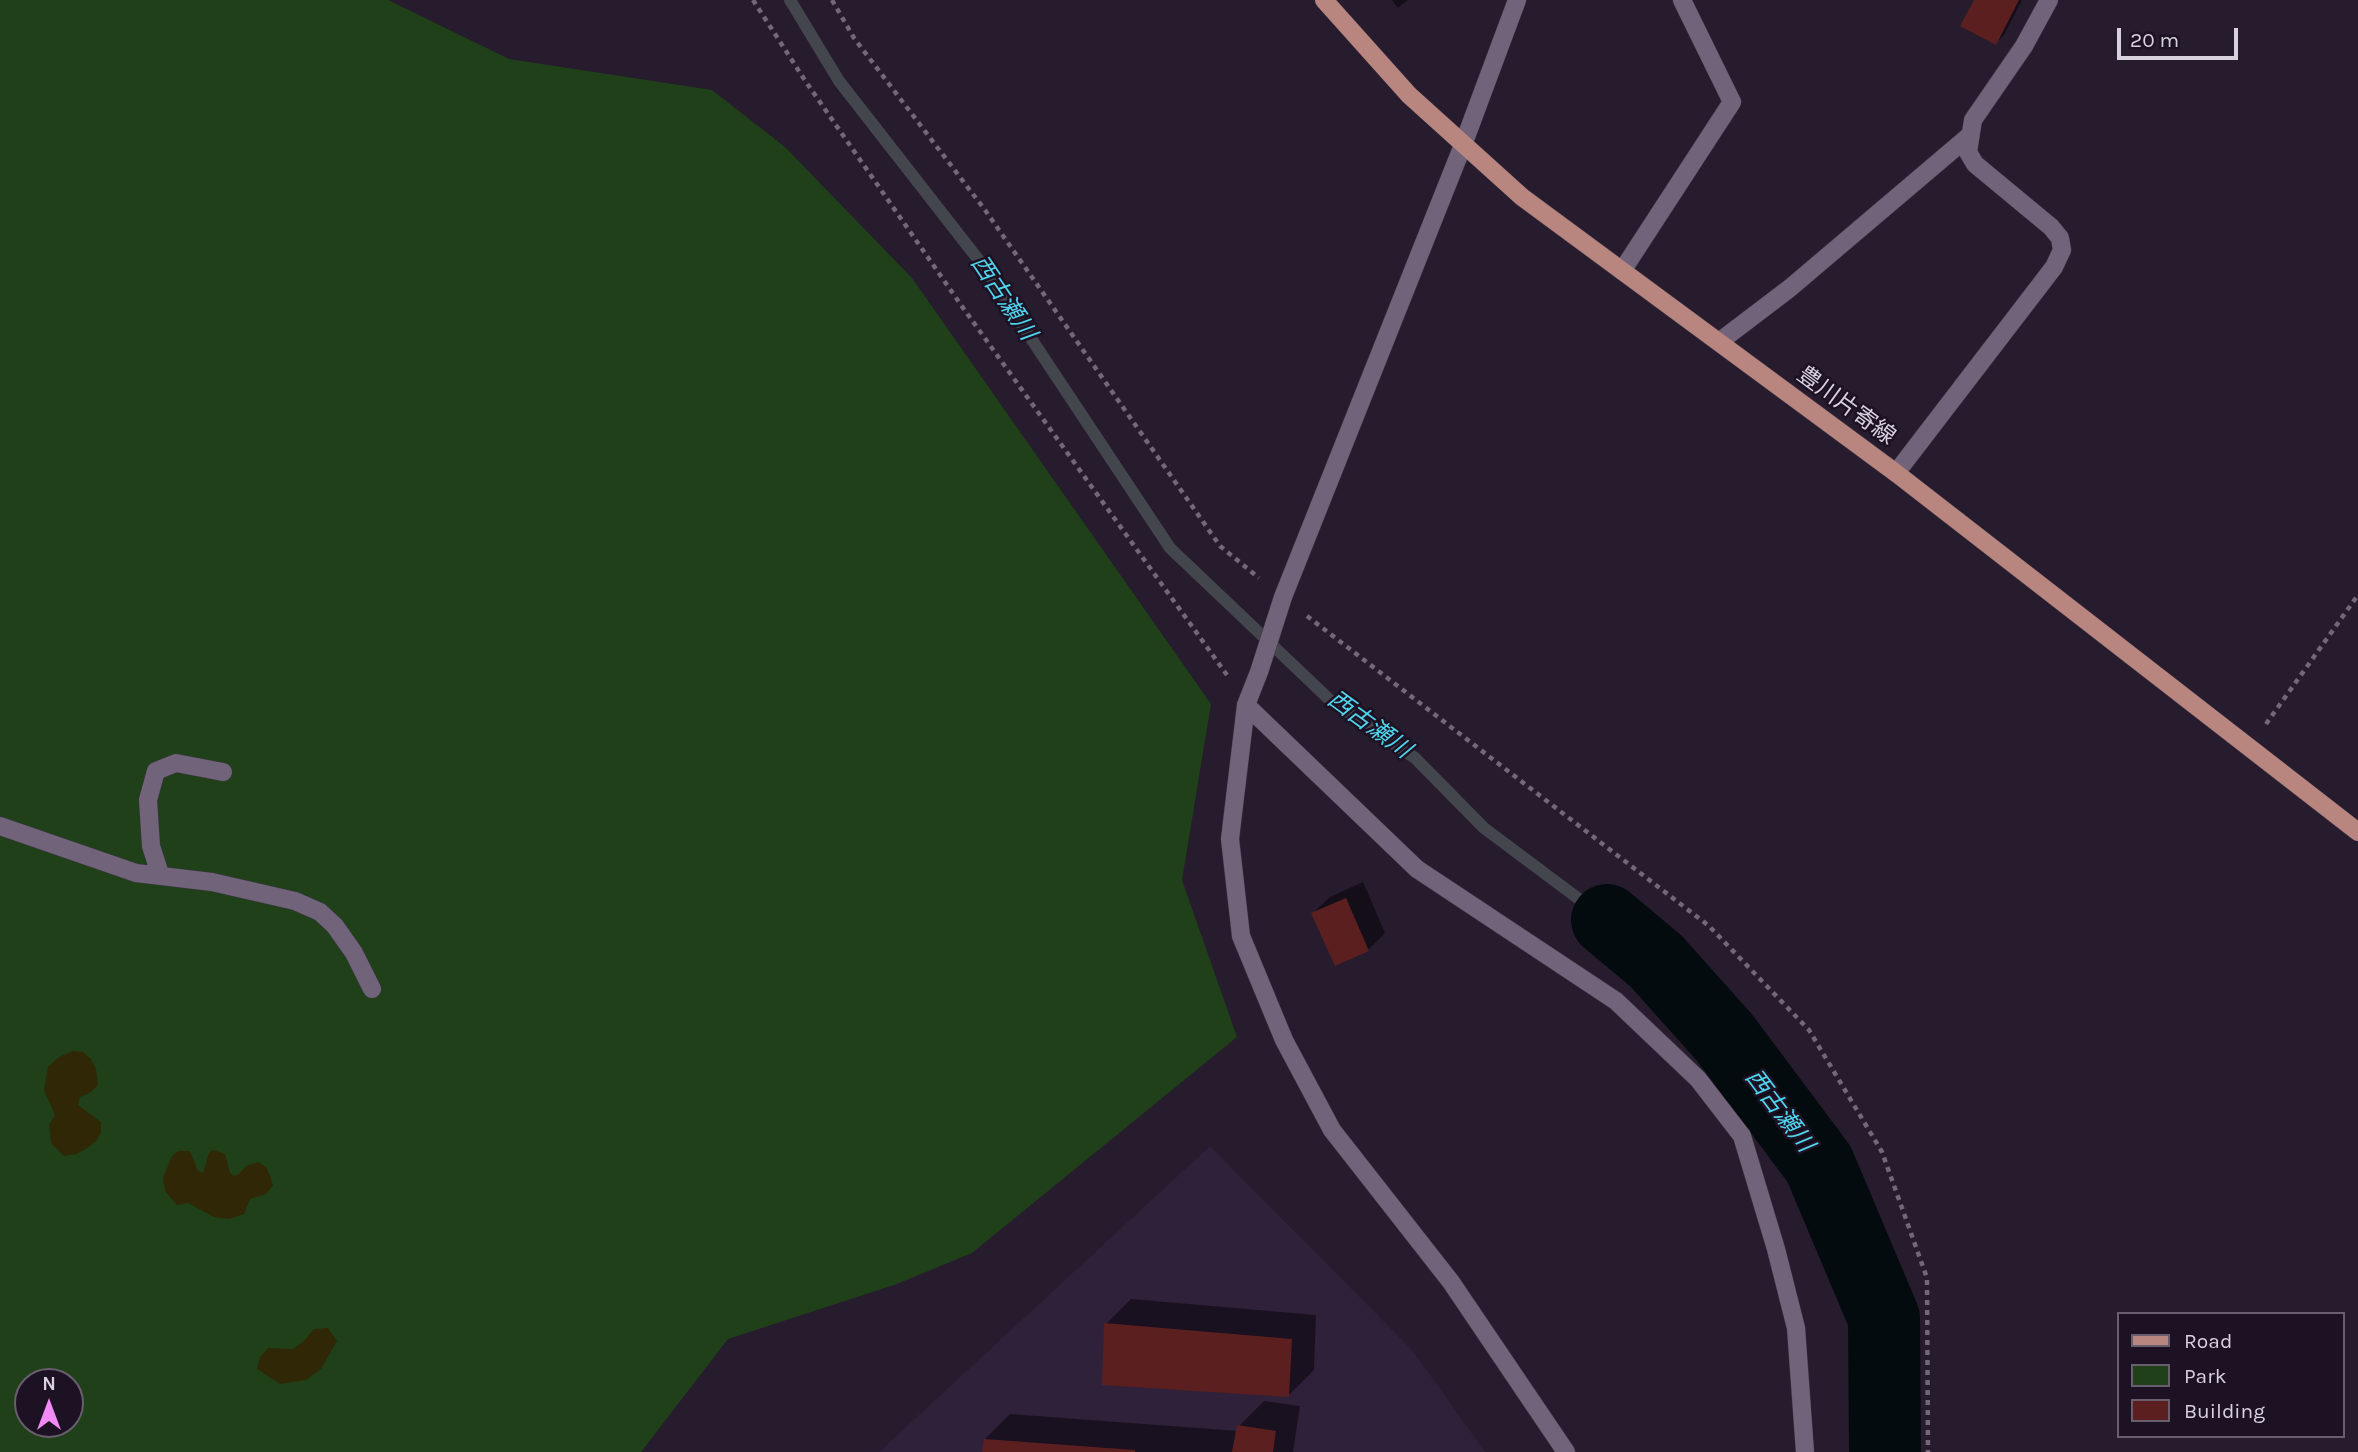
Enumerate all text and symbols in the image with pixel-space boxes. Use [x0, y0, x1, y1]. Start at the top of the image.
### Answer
scale bar [2120, 14, 2241, 58]
text: 20 m [2130, 28, 2179, 52]
water label: 西古瀬川 [964, 250, 1042, 346]
street label: 豊川片寄線 [1791, 361, 1901, 451]
water label: 西古瀬川 [1322, 685, 1416, 765]
water label: 西古瀬川 [1739, 1064, 1819, 1158]
legend [2116, 1312, 2344, 1438]
text: Road [2184, 1329, 2232, 1353]
text: Park [2184, 1364, 2227, 1388]
north arrow [14, 1368, 84, 1438]
text: N [42, 1373, 56, 1395]
text: Building [2184, 1399, 2265, 1423]

